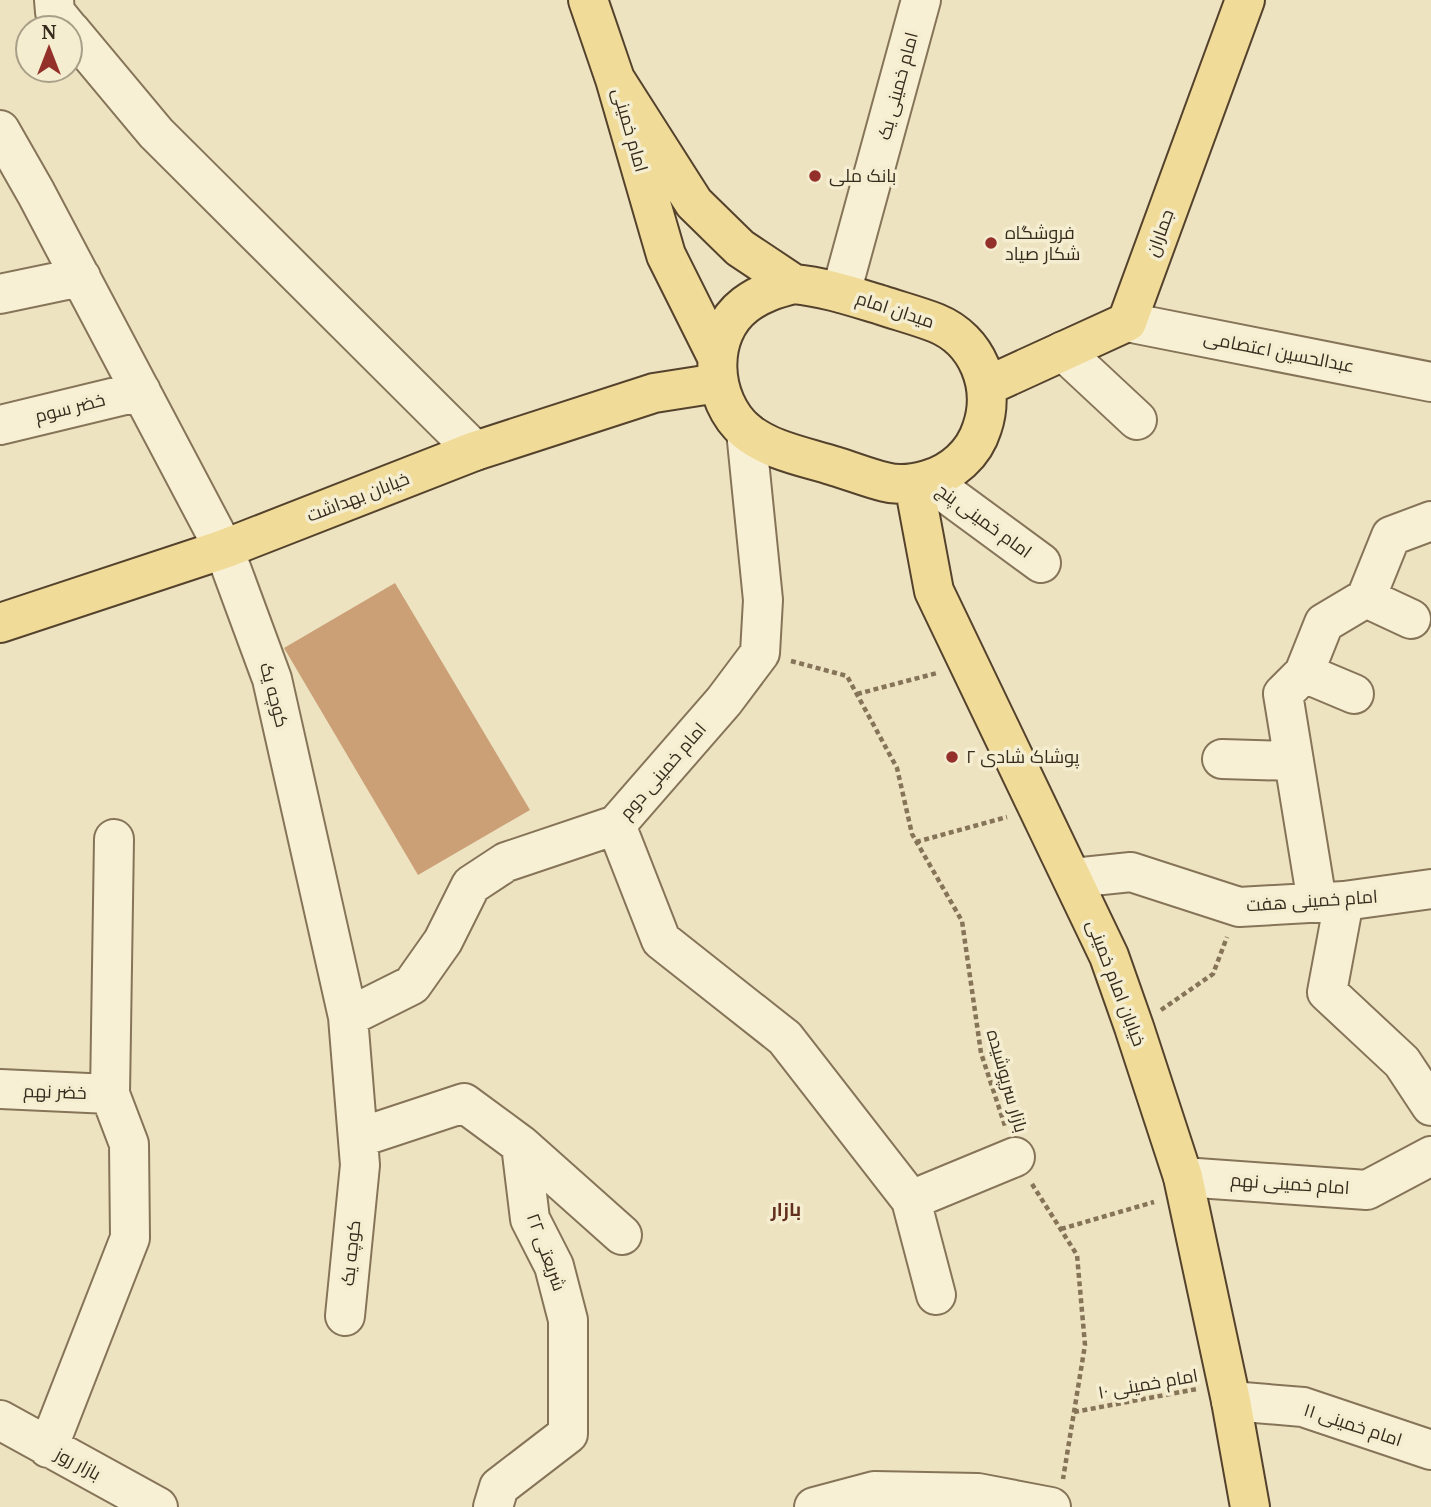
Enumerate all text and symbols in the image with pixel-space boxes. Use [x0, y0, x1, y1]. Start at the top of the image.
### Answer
north arrow [14, 14, 84, 84]
text: N [42, 19, 57, 45]
street label: امام خمینی یک [871, 29, 924, 142]
street label: امام خمینی [607, 85, 654, 175]
place label: بانک ملی [829, 163, 896, 187]
marker: بانک ملی [807, 168, 823, 184]
street label: جماران [1139, 206, 1179, 260]
place label: فروشگاه شکار صیاد [1005, 220, 1081, 265]
marker: فروشگاه شکار صیاد [983, 235, 999, 251]
street label: میدان امام [853, 285, 938, 334]
street label: عبدالحسین اعتصامی [1202, 325, 1357, 377]
street label: خضر سوم [32, 387, 108, 428]
street label: خیابان بهداشت [303, 465, 412, 527]
street label: امام خمینی پنج [931, 477, 1037, 564]
street label: کوچه یک [254, 660, 295, 730]
street label: امام خمینی دوم [614, 717, 712, 824]
place label: پوشاک شادی ۲ [966, 744, 1080, 769]
marker: پوشاک شادی ۲ [944, 749, 960, 765]
street label: امام خمینی هفت [1245, 883, 1378, 918]
street label: خیابان امام خمینی [1081, 916, 1152, 1050]
street label: بازار سرپوشیده [981, 1026, 1034, 1135]
street label: خضر نهم [23, 1078, 87, 1105]
street label: امام خمینی نهم [1230, 1167, 1351, 1200]
district label: بازار [770, 1196, 801, 1222]
street label: شریعتی ۲۲ [522, 1209, 572, 1294]
street label: کوچه یک [335, 1219, 366, 1287]
street label: امام خمینی ۱۰ [1096, 1362, 1200, 1405]
street label: امام خمینی ۱۱ [1301, 1397, 1406, 1452]
street label: بازار روز [51, 1441, 105, 1485]

